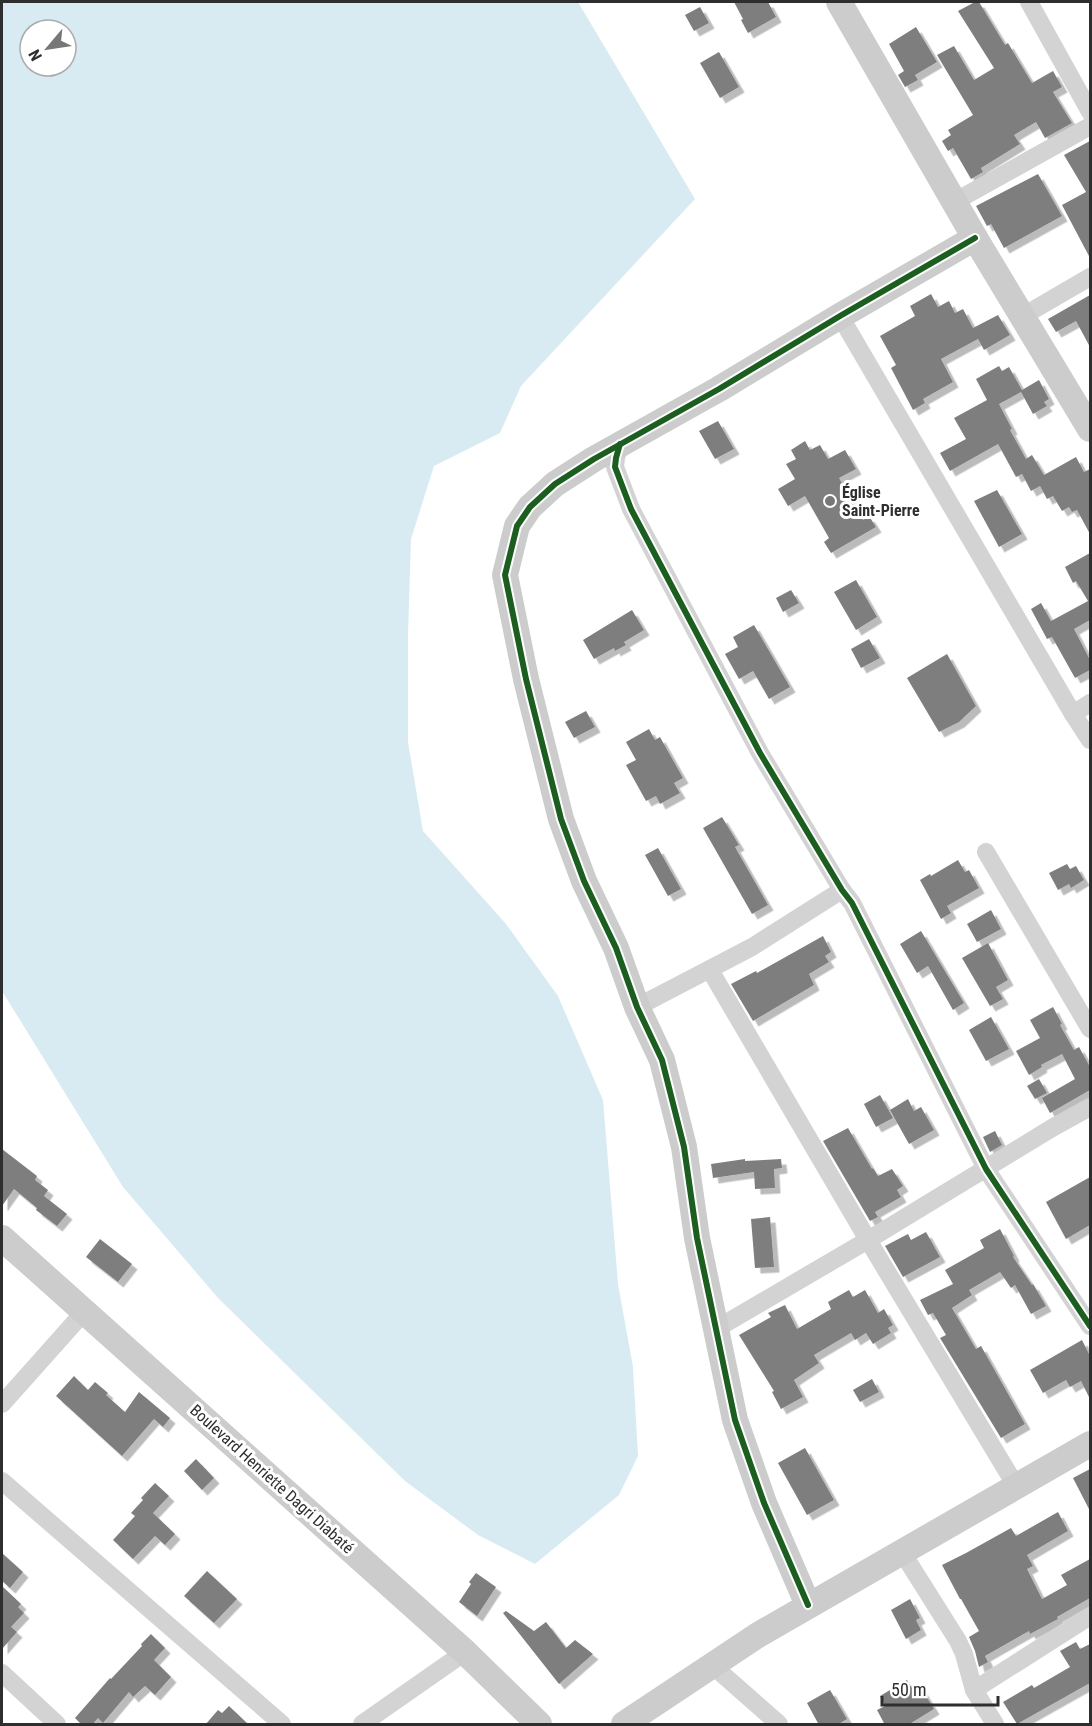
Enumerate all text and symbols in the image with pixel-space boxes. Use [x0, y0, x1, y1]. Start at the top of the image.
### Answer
north arrow [18, 18, 78, 78]
text: N [25, 46, 46, 64]
place label: Église Saint-Pierre [842, 483, 920, 520]
marker: Église Saint-Pierre [823, 494, 837, 508]
street label: Boulevard Henriette Dagri Diabaté [186, 1401, 358, 1557]
scale bar [882, 1669, 998, 1707]
text: 50 m [891, 1679, 926, 1700]

